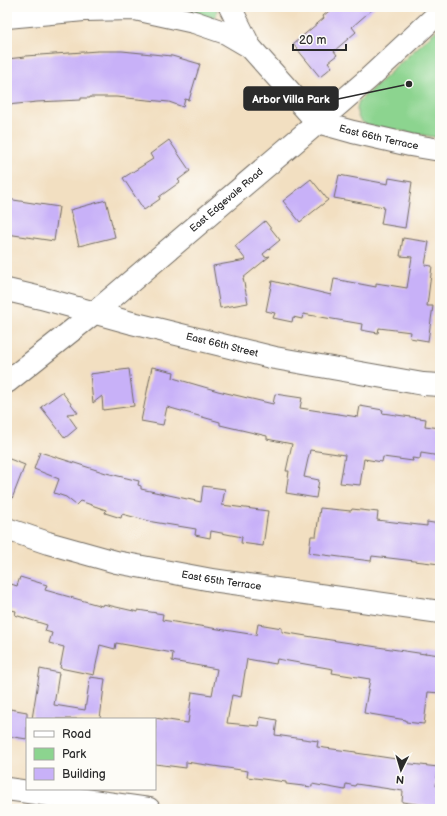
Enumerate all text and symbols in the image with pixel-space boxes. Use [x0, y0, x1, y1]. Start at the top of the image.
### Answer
scale bar [293, 26, 346, 52]
text: 20 m [299, 33, 326, 48]
callout: Arbor Villa Park [244, 87, 338, 110]
text: Arbor Villa Park [251, 93, 330, 106]
street label: East 66th Terrace [338, 122, 419, 152]
street label: East Edgevale Road [187, 166, 266, 235]
street label: East 66th Street [185, 330, 259, 360]
street label: East 65th Terrace [180, 568, 262, 593]
legend [26, 718, 156, 790]
text: Road [62, 727, 91, 742]
text: Park [62, 747, 86, 762]
north arrow [381, 750, 421, 790]
text: Building [62, 767, 106, 782]
text: N [395, 773, 405, 786]

